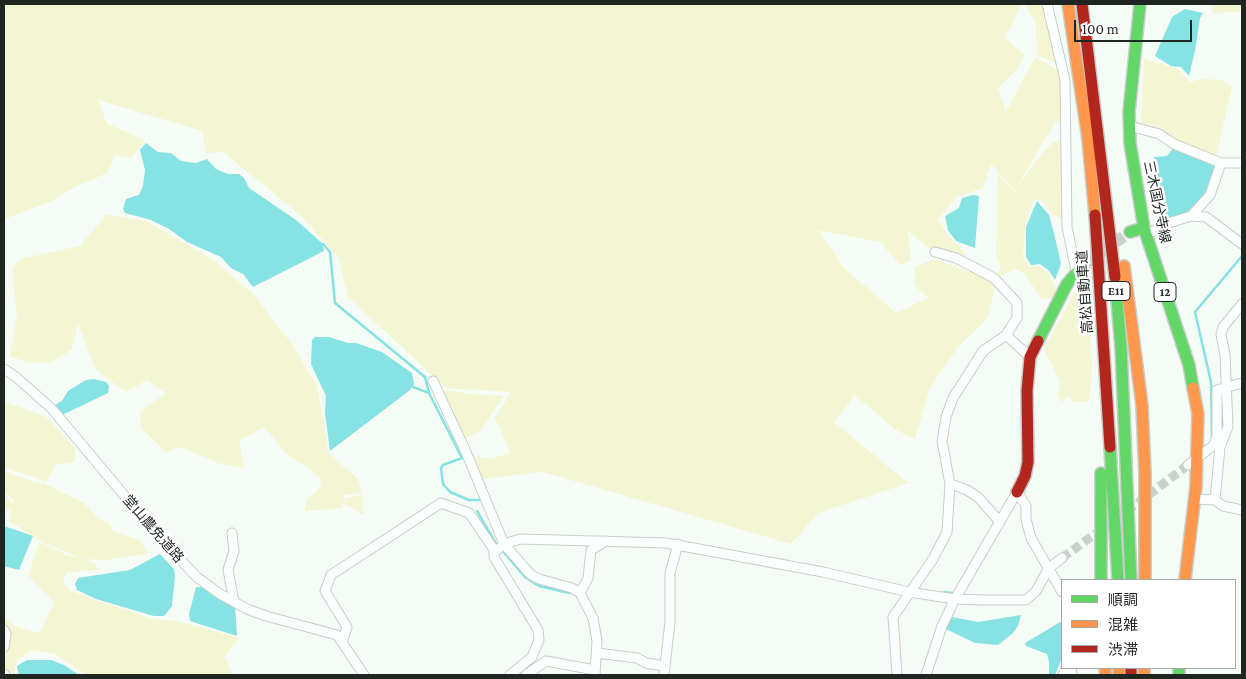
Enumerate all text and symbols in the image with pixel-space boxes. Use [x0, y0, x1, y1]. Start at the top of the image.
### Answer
scale bar [1076, 10, 1194, 42]
text: 100 m [1082, 21, 1119, 37]
street label: 三木国分寺線 [1140, 159, 1174, 245]
street label: 高松自動車道 [1074, 250, 1096, 334]
road number: E11 [1102, 282, 1130, 300]
road number: 12 [1154, 282, 1176, 302]
street label: 堂山農免道路 [119, 492, 187, 566]
legend [1061, 579, 1236, 669]
text: 順調 [1108, 592, 1138, 608]
text: 混雑 [1108, 617, 1138, 633]
text: 渋滞 [1108, 642, 1138, 658]

